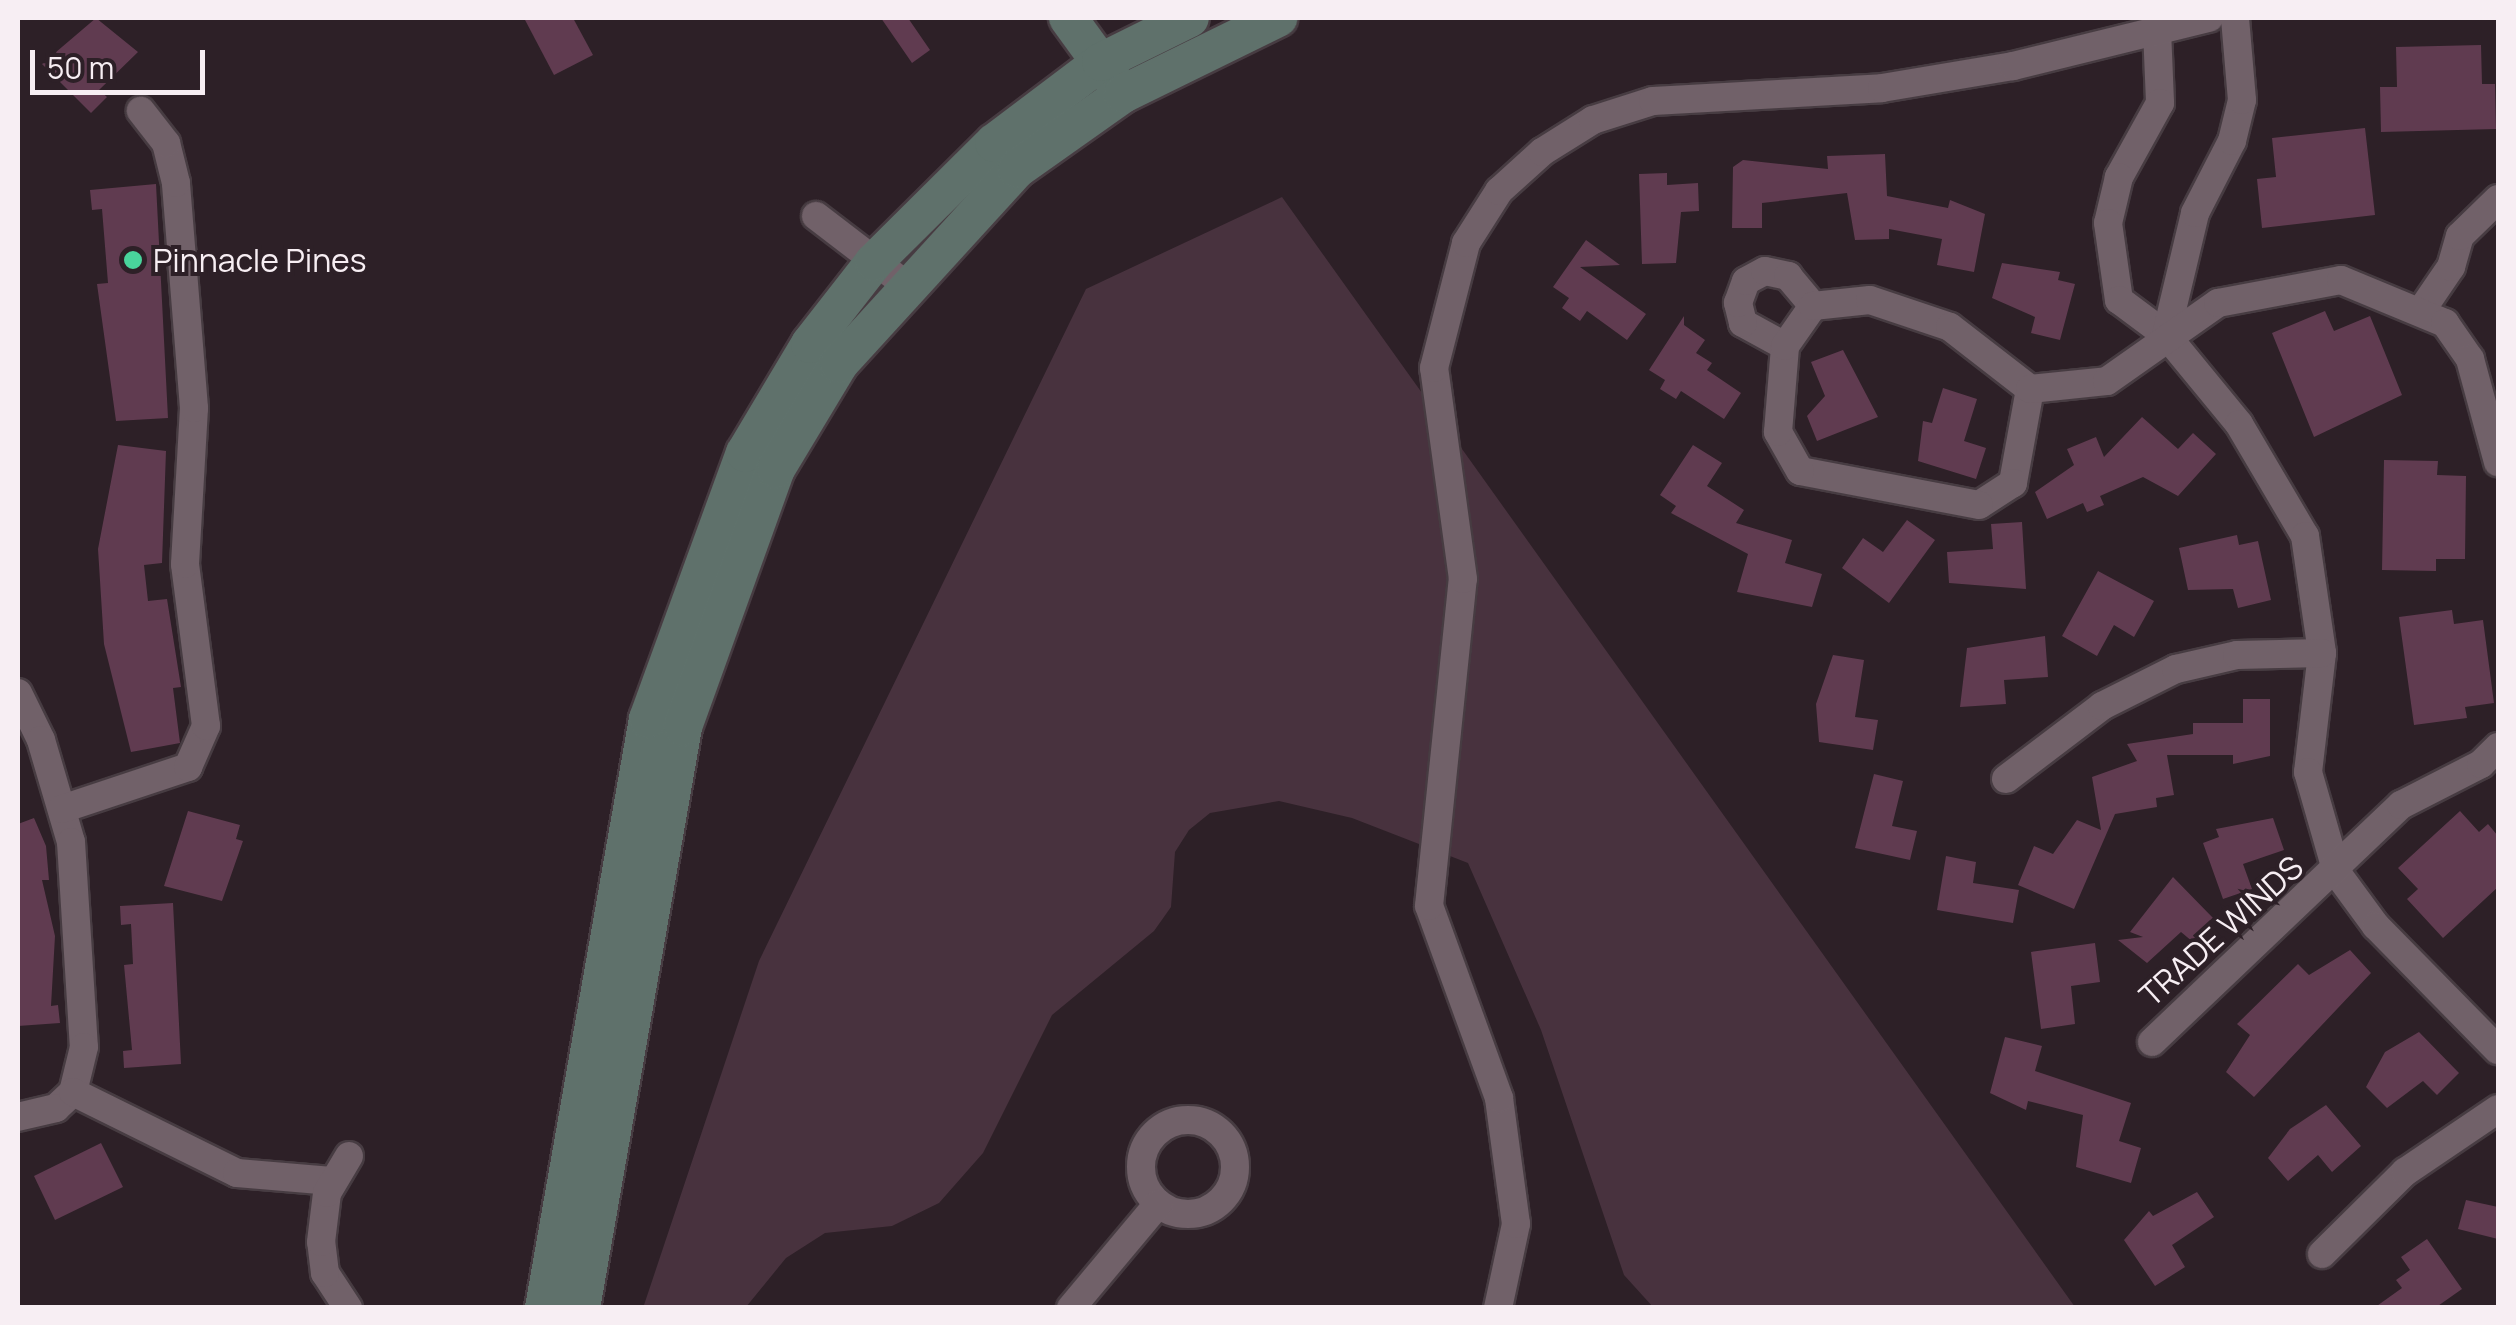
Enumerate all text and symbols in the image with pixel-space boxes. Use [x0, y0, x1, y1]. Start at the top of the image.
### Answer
scale bar [35, 30, 210, 92]
text: 50 m [47, 47, 114, 88]
place label: Pinnacle Pines [153, 241, 367, 279]
marker: Pinnacle Pines [122, 249, 144, 271]
street label: TRADE WINDS [2132, 848, 2310, 1014]

